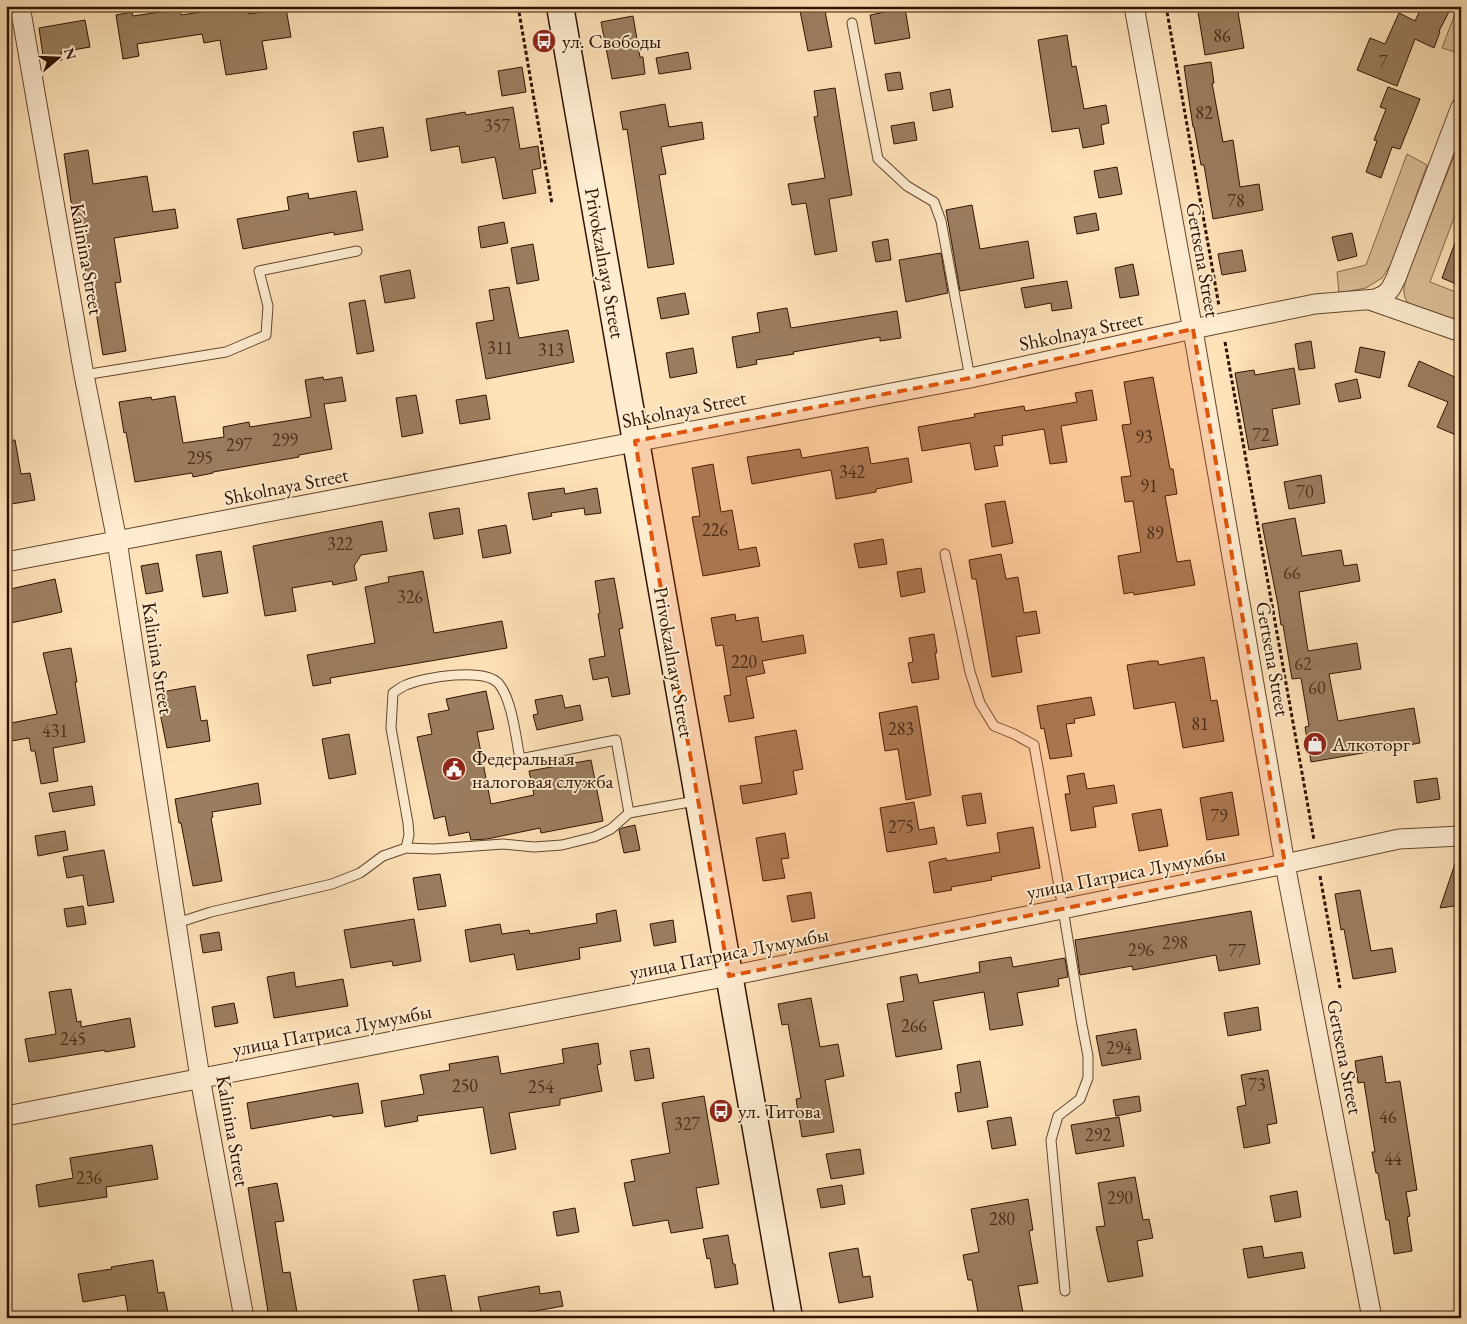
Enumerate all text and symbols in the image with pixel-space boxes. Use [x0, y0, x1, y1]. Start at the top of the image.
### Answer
house number: 86 [1213, 24, 1231, 47]
bus stop icon: ул. Свободы [531, 28, 557, 54]
place label: ул. Свободы [562, 28, 661, 54]
north arrow [32, 32, 82, 82]
text: N [60, 45, 81, 63]
house number: 7 [1379, 50, 1388, 73]
house number: 82 [1195, 101, 1213, 124]
house number: 357 [484, 114, 510, 137]
street label: Privokzalnaya Street [579, 185, 631, 341]
house number: 78 [1227, 189, 1245, 212]
street label: Kalinina Street [64, 201, 110, 318]
street label: Gertsena Street [1180, 201, 1226, 320]
street label: Shkolnaya Street [1017, 305, 1146, 357]
house number: 311 [487, 336, 513, 359]
house number: 313 [538, 338, 564, 361]
street label: Shkolnaya Street [620, 384, 749, 434]
house number: 72 [1252, 423, 1270, 446]
house number: 93 [1135, 425, 1153, 448]
house number: 299 [272, 428, 298, 451]
house number: 297 [226, 433, 252, 456]
house number: 295 [187, 446, 213, 469]
house number: 342 [839, 460, 865, 483]
street label: Shkolnaya Street [222, 461, 351, 511]
house number: 91 [1140, 474, 1158, 497]
house number: 70 [1296, 480, 1314, 503]
house number: 226 [702, 518, 728, 541]
house number: 89 [1146, 521, 1164, 544]
house number: 322 [327, 532, 353, 555]
house number: 66 [1283, 561, 1301, 584]
street label: Privokzalnaya Street [648, 584, 700, 740]
house number: 326 [397, 585, 423, 608]
street label: Kalinina Street [136, 600, 180, 717]
street label: Gertsena Street [1250, 600, 1296, 719]
house number: 220 [731, 650, 757, 673]
house number: 62 [1294, 652, 1312, 675]
house number: 60 [1308, 676, 1326, 699]
house number: 81 [1191, 712, 1209, 735]
house number: 283 [888, 717, 914, 740]
house number: 431 [42, 719, 68, 742]
shop icon: Алкоторг [1302, 731, 1328, 757]
place label: Алкоторг [1331, 731, 1410, 757]
place label: Федеральная налоговая служба [472, 745, 613, 794]
public building icon: Федеральная налоговая служба [441, 756, 467, 782]
house number: 79 [1210, 804, 1228, 827]
house number: 275 [888, 815, 914, 838]
street label: улица Патриса Лумумбы [1024, 841, 1228, 905]
street label: улица Патриса Лумумбы [627, 921, 831, 985]
house number: 298 [1162, 931, 1188, 954]
house number: 296 [1128, 938, 1154, 961]
house number: 77 [1228, 939, 1246, 962]
street label: улица Патриса Лумумбы [230, 998, 434, 1062]
street label: Gertsena Street [1321, 998, 1369, 1117]
house number: 266 [901, 1014, 927, 1037]
house number: 245 [60, 1027, 86, 1050]
house number: 294 [1106, 1036, 1132, 1059]
street label: Kalinina Street [210, 1073, 256, 1190]
house number: 73 [1248, 1073, 1266, 1096]
house number: 250 [452, 1074, 478, 1097]
house number: 254 [528, 1075, 554, 1098]
bus stop icon: ул. Титова [708, 1098, 734, 1124]
place label: ул. Титова [738, 1098, 821, 1124]
house number: 46 [1379, 1105, 1397, 1128]
house number: 327 [674, 1112, 700, 1135]
house number: 292 [1085, 1123, 1111, 1146]
house number: 44 [1384, 1147, 1402, 1170]
house number: 236 [76, 1166, 102, 1189]
house number: 290 [1107, 1186, 1133, 1209]
house number: 280 [989, 1207, 1015, 1230]

